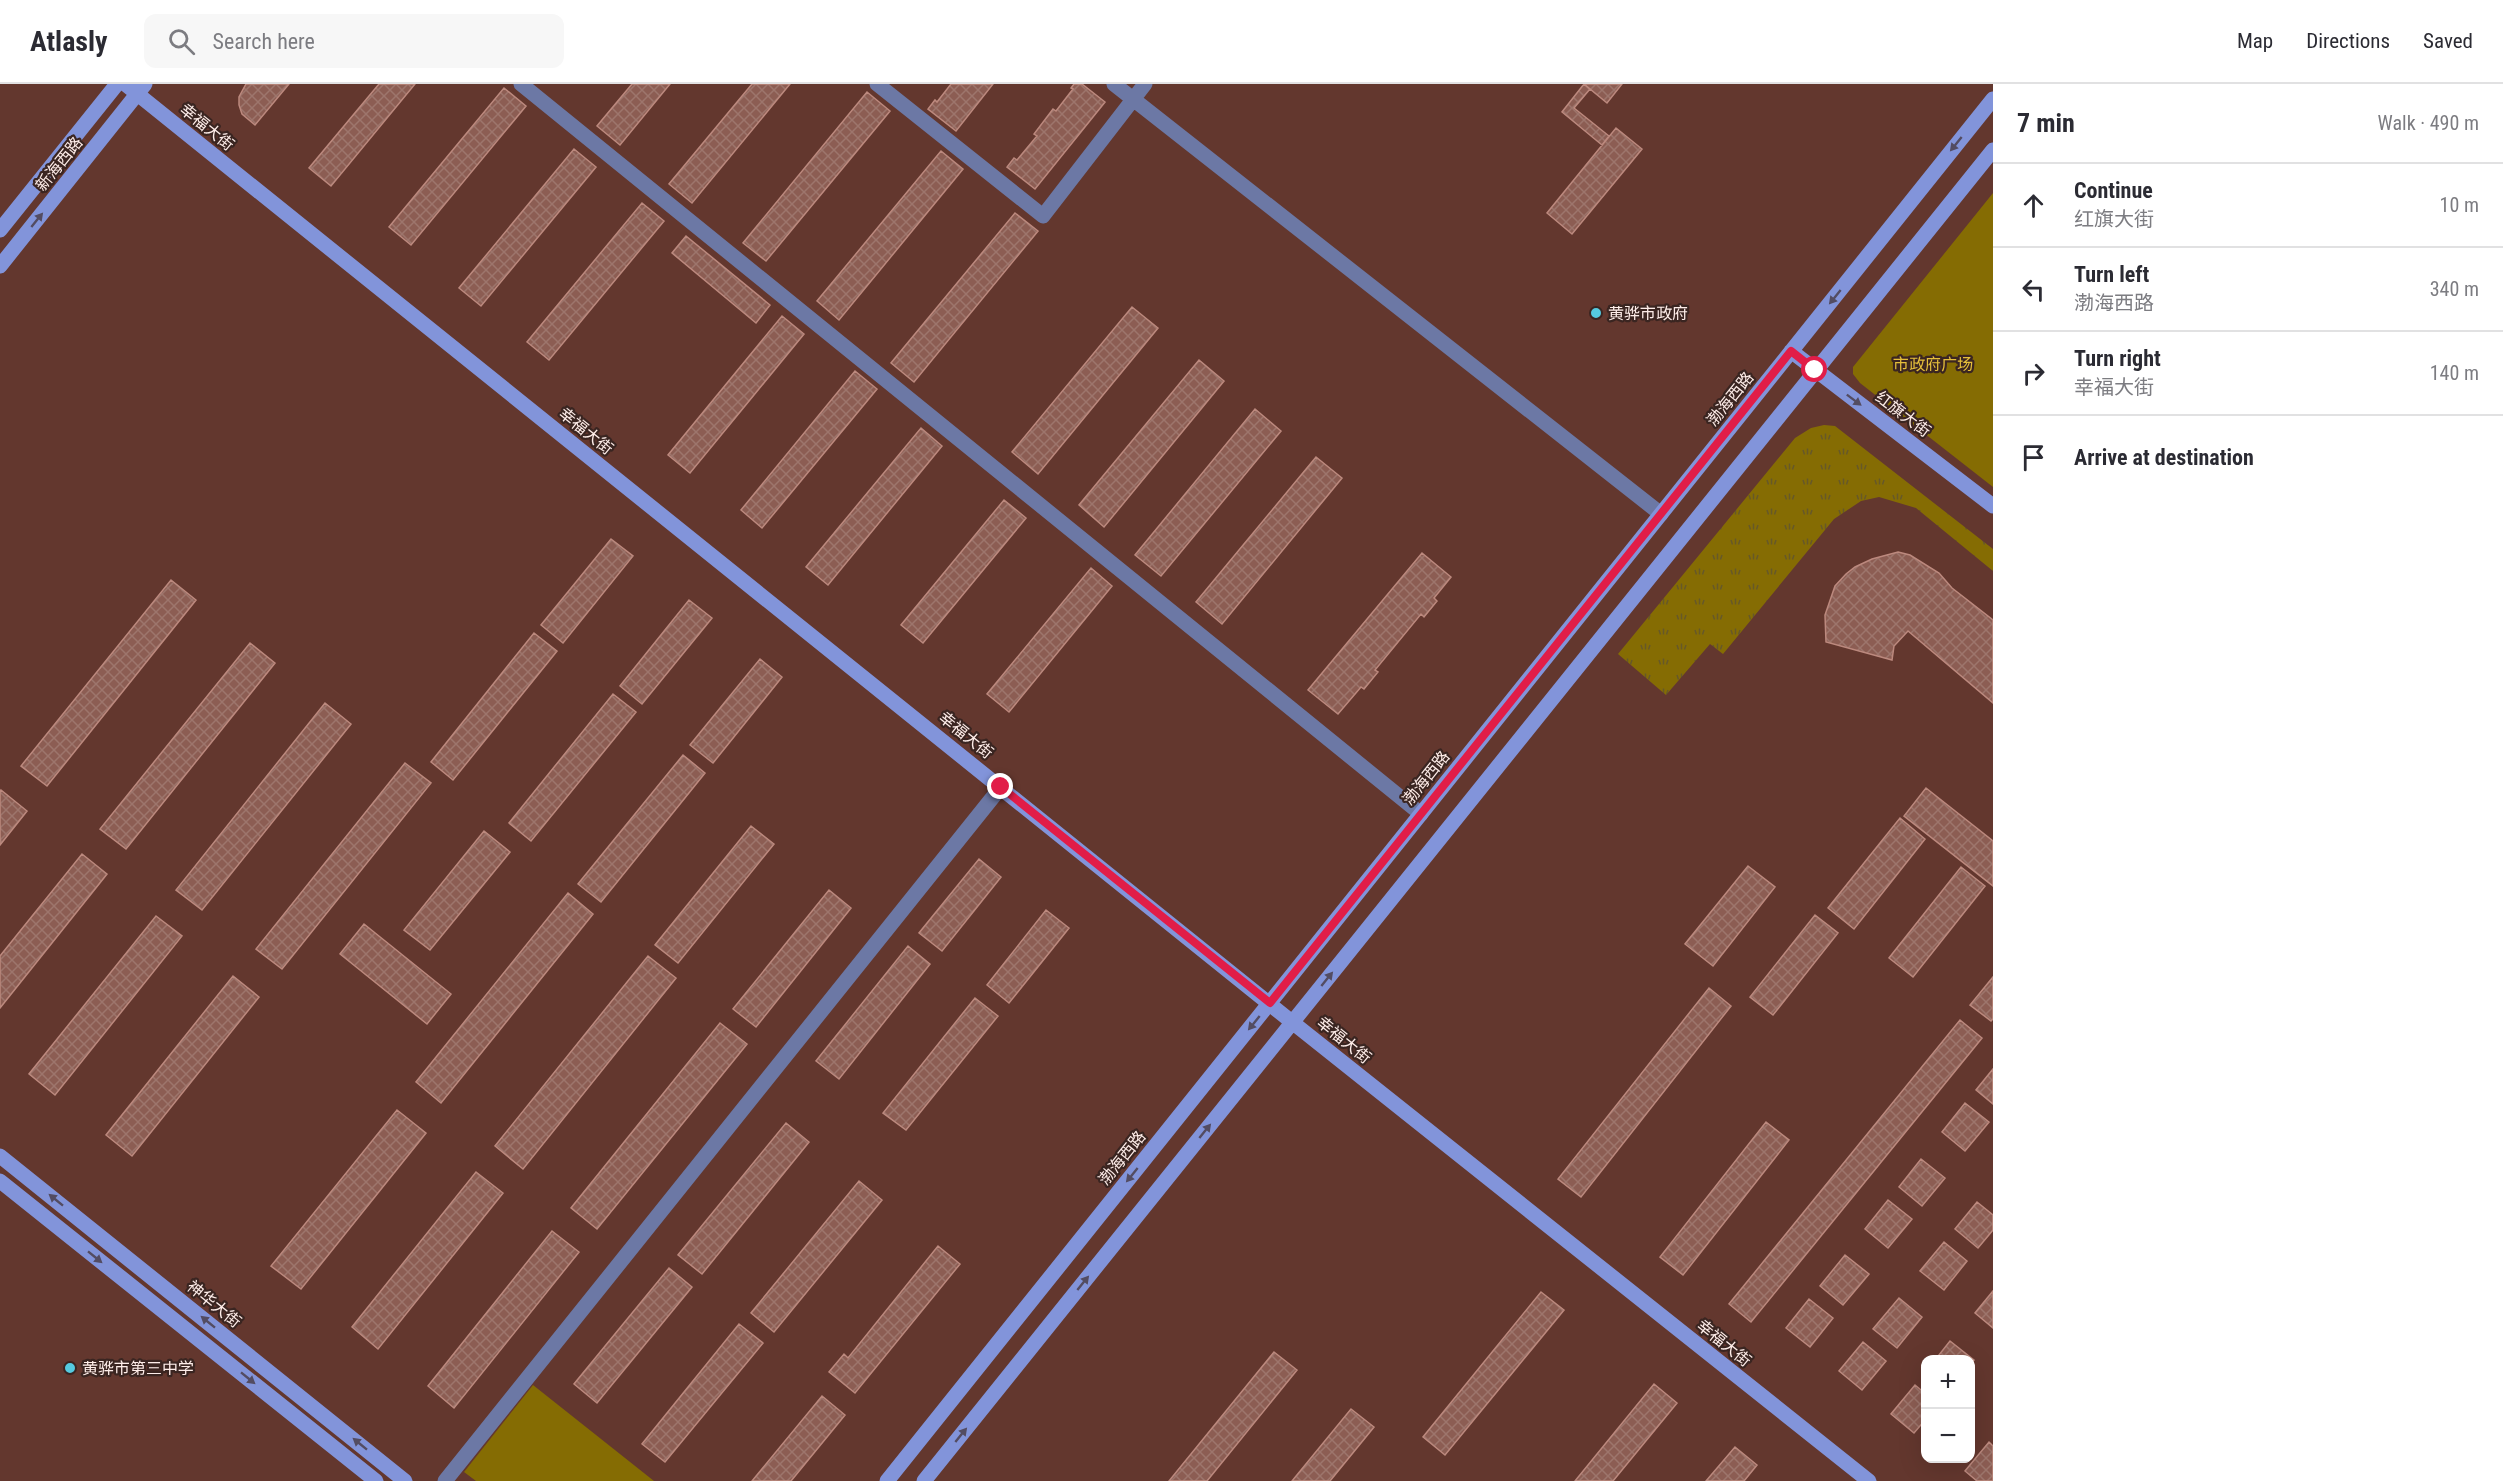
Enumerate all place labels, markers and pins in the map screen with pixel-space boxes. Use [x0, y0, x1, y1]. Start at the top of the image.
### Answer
place label: 黄骅市政府 [1608, 304, 1688, 323]
marker: 黄骅市政府 [1589, 306, 1603, 320]
place label: 黄骅市第三中学 [82, 1359, 194, 1378]
marker: 黄骅市第三中学 [63, 1361, 77, 1375]

